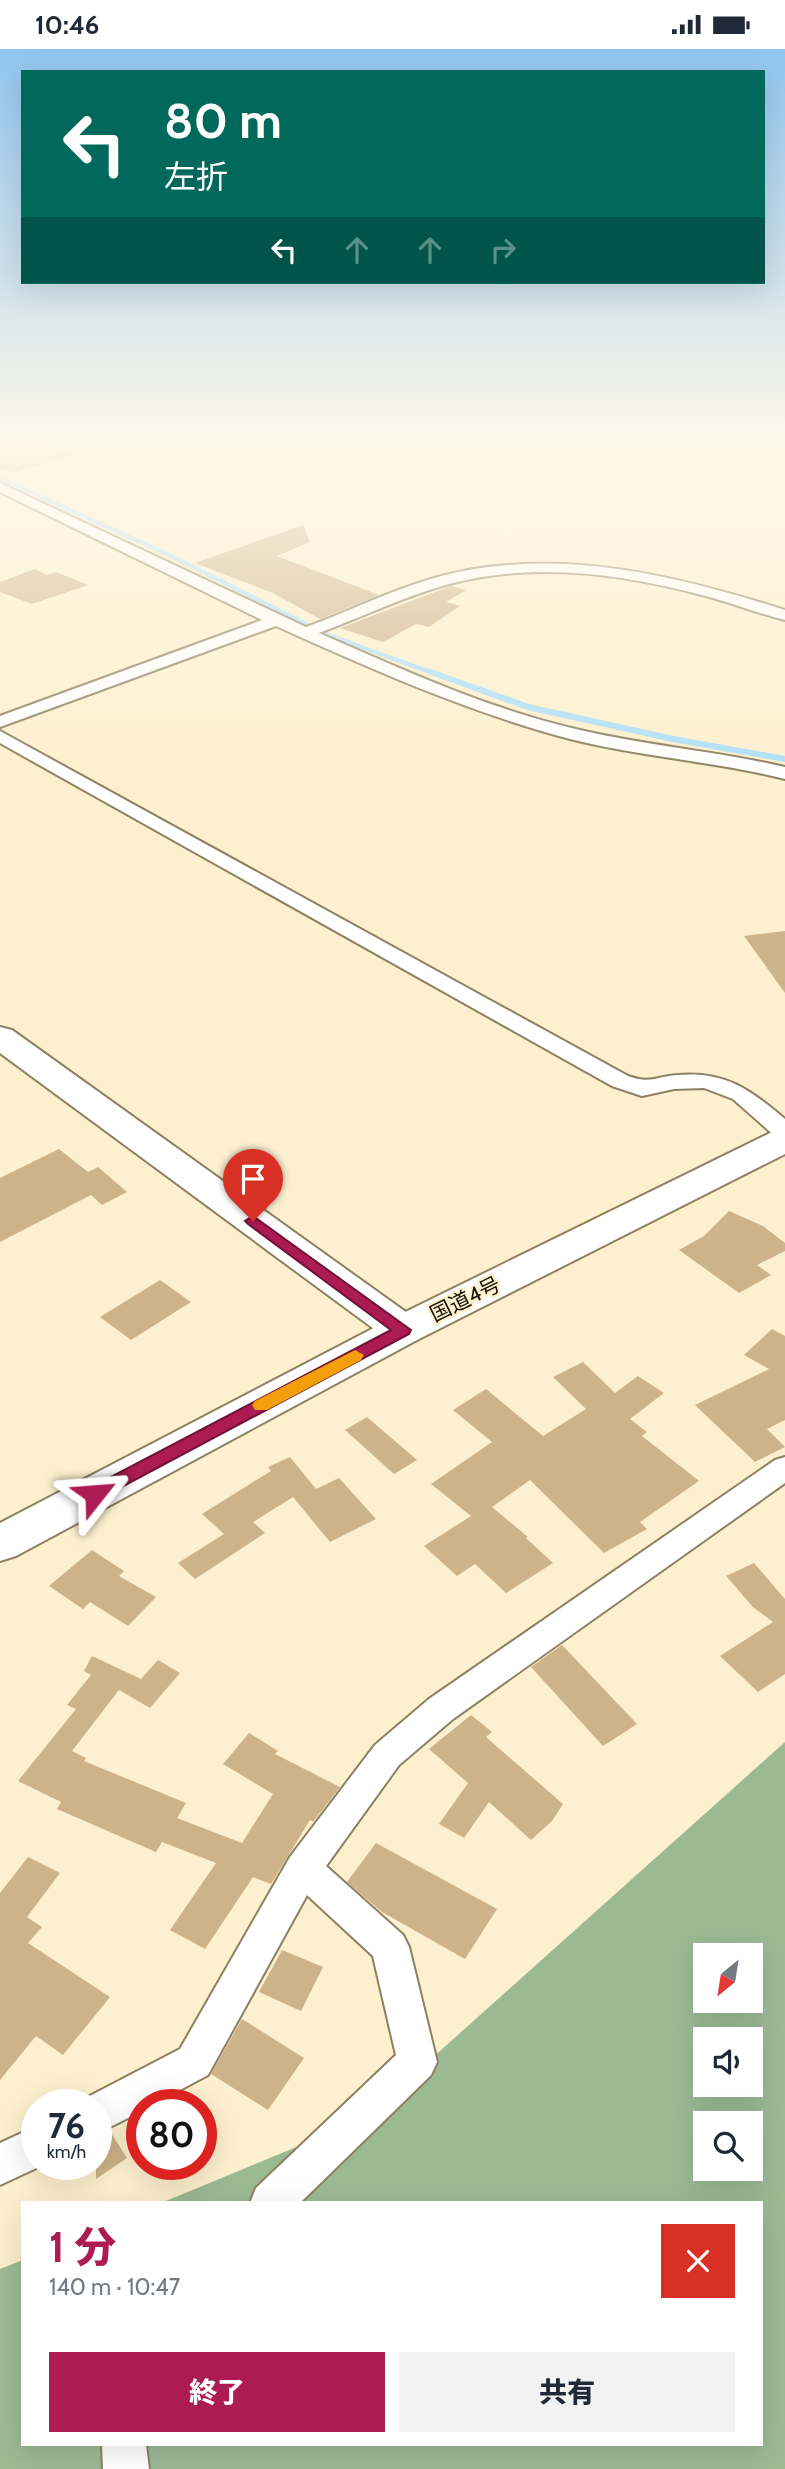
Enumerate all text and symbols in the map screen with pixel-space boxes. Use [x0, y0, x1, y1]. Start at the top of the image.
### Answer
text: 10:46 [35, 9, 99, 41]
text: 80 m [164, 91, 282, 150]
icon: left [49, 98, 140, 189]
text: 左折 [164, 157, 228, 196]
icon: left [265, 231, 303, 269]
icon: ahead [338, 231, 376, 269]
icon: ahead [411, 231, 449, 269]
icon: right [484, 231, 522, 269]
pin [223, 1149, 283, 1221]
icon: arrive [234, 1160, 272, 1198]
street label: 国道4号 [426, 1271, 504, 1327]
position arrow [58, 1457, 132, 1531]
north arrow [693, 1943, 763, 2013]
map controls [693, 1943, 763, 2181]
button: sound [693, 2027, 763, 2097]
speed limit sign: 80 [126, 2089, 217, 2180]
text: 76 [48, 2104, 85, 2147]
button: search [693, 2111, 763, 2181]
text: km/h [47, 2141, 86, 2163]
text: 1 分 [49, 2221, 116, 2273]
button: close [661, 2224, 735, 2298]
text: 140 m · 10:47 [49, 2273, 180, 2301]
button: 終了 [49, 2352, 385, 2432]
button: 共有 [399, 2352, 735, 2432]

